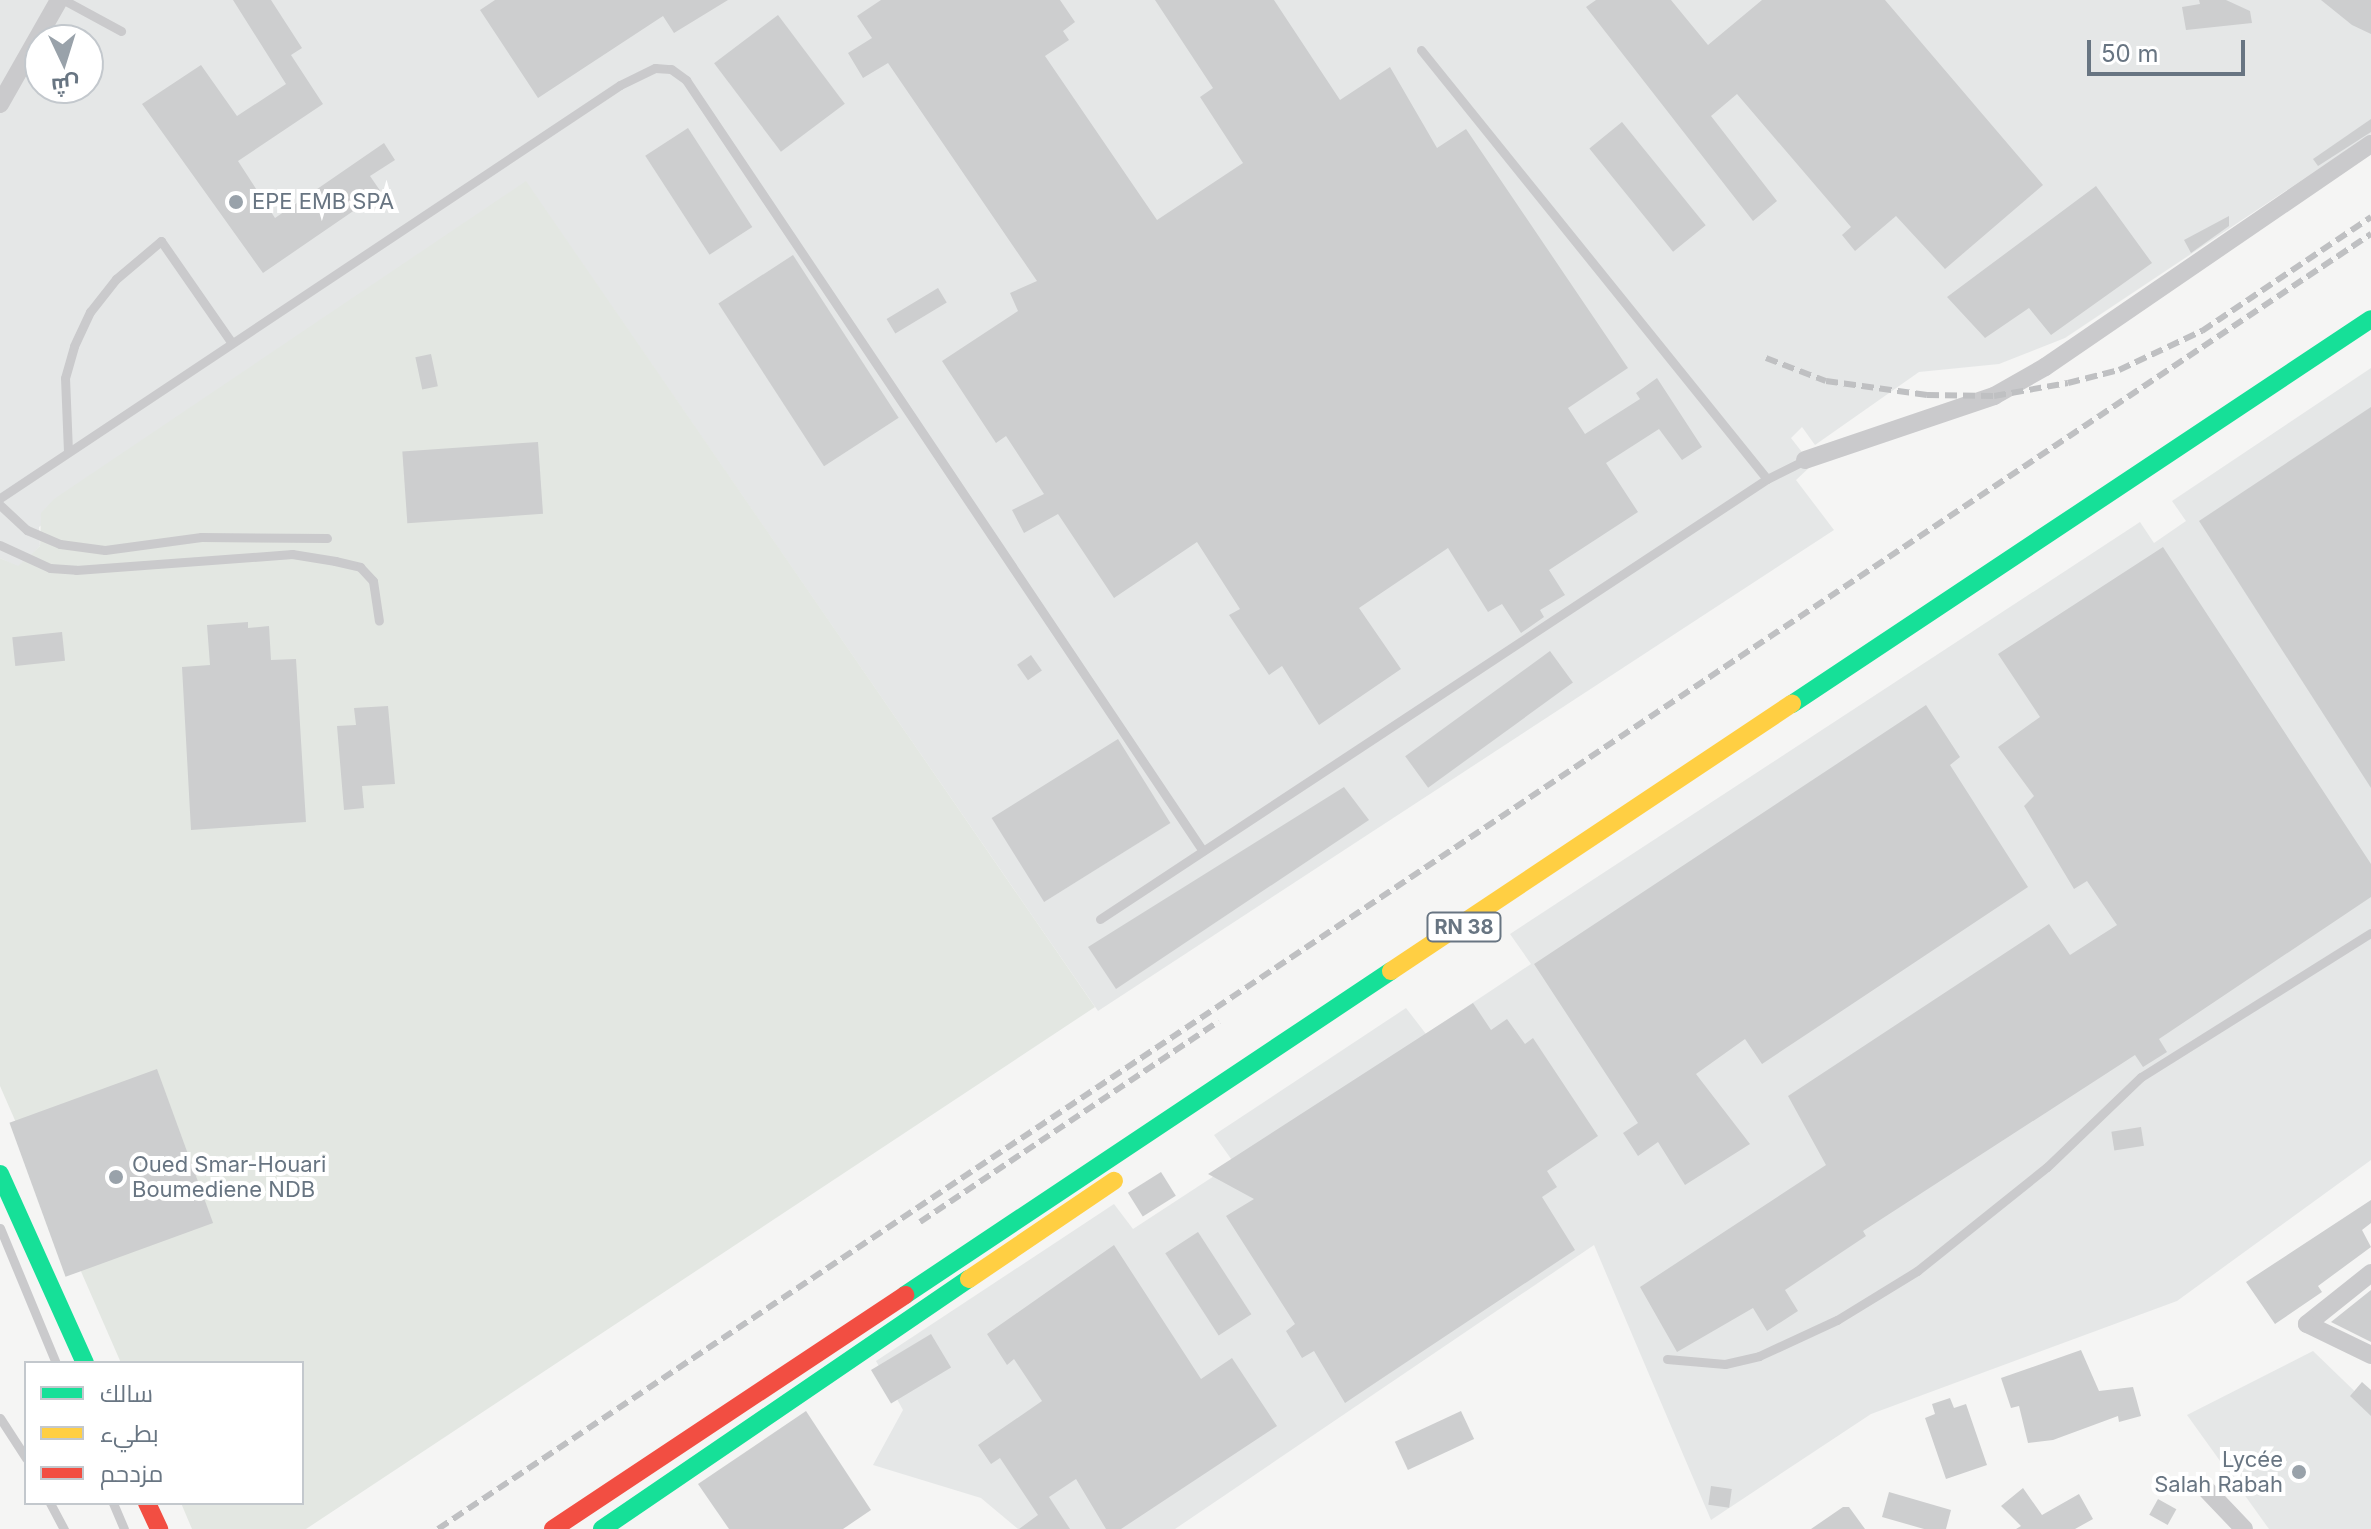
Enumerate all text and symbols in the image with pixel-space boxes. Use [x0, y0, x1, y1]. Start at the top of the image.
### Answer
north arrow [24, 24, 104, 104]
scale bar [2091, 24, 2249, 74]
text: 50 m [2101, 39, 2159, 68]
text: ش [51, 72, 81, 100]
place label: EPE EMB SPA [252, 189, 394, 215]
marker: EPE EMB SPA [227, 193, 245, 211]
road number: RN 38 [1426, 911, 1502, 943]
place label: Oued Smar-Houari Boumediene NDB [132, 1151, 326, 1202]
marker: Oued Smar-Houari Boumediene NDB [107, 1168, 125, 1186]
legend [24, 1361, 304, 1505]
text: سالك [100, 1379, 153, 1408]
text: بطيء [100, 1419, 159, 1448]
place label: Lycée Salah Rabah [2154, 1446, 2283, 1498]
text: مزدحم [100, 1459, 163, 1488]
marker: Lycée Salah Rabah [2290, 1463, 2308, 1481]

